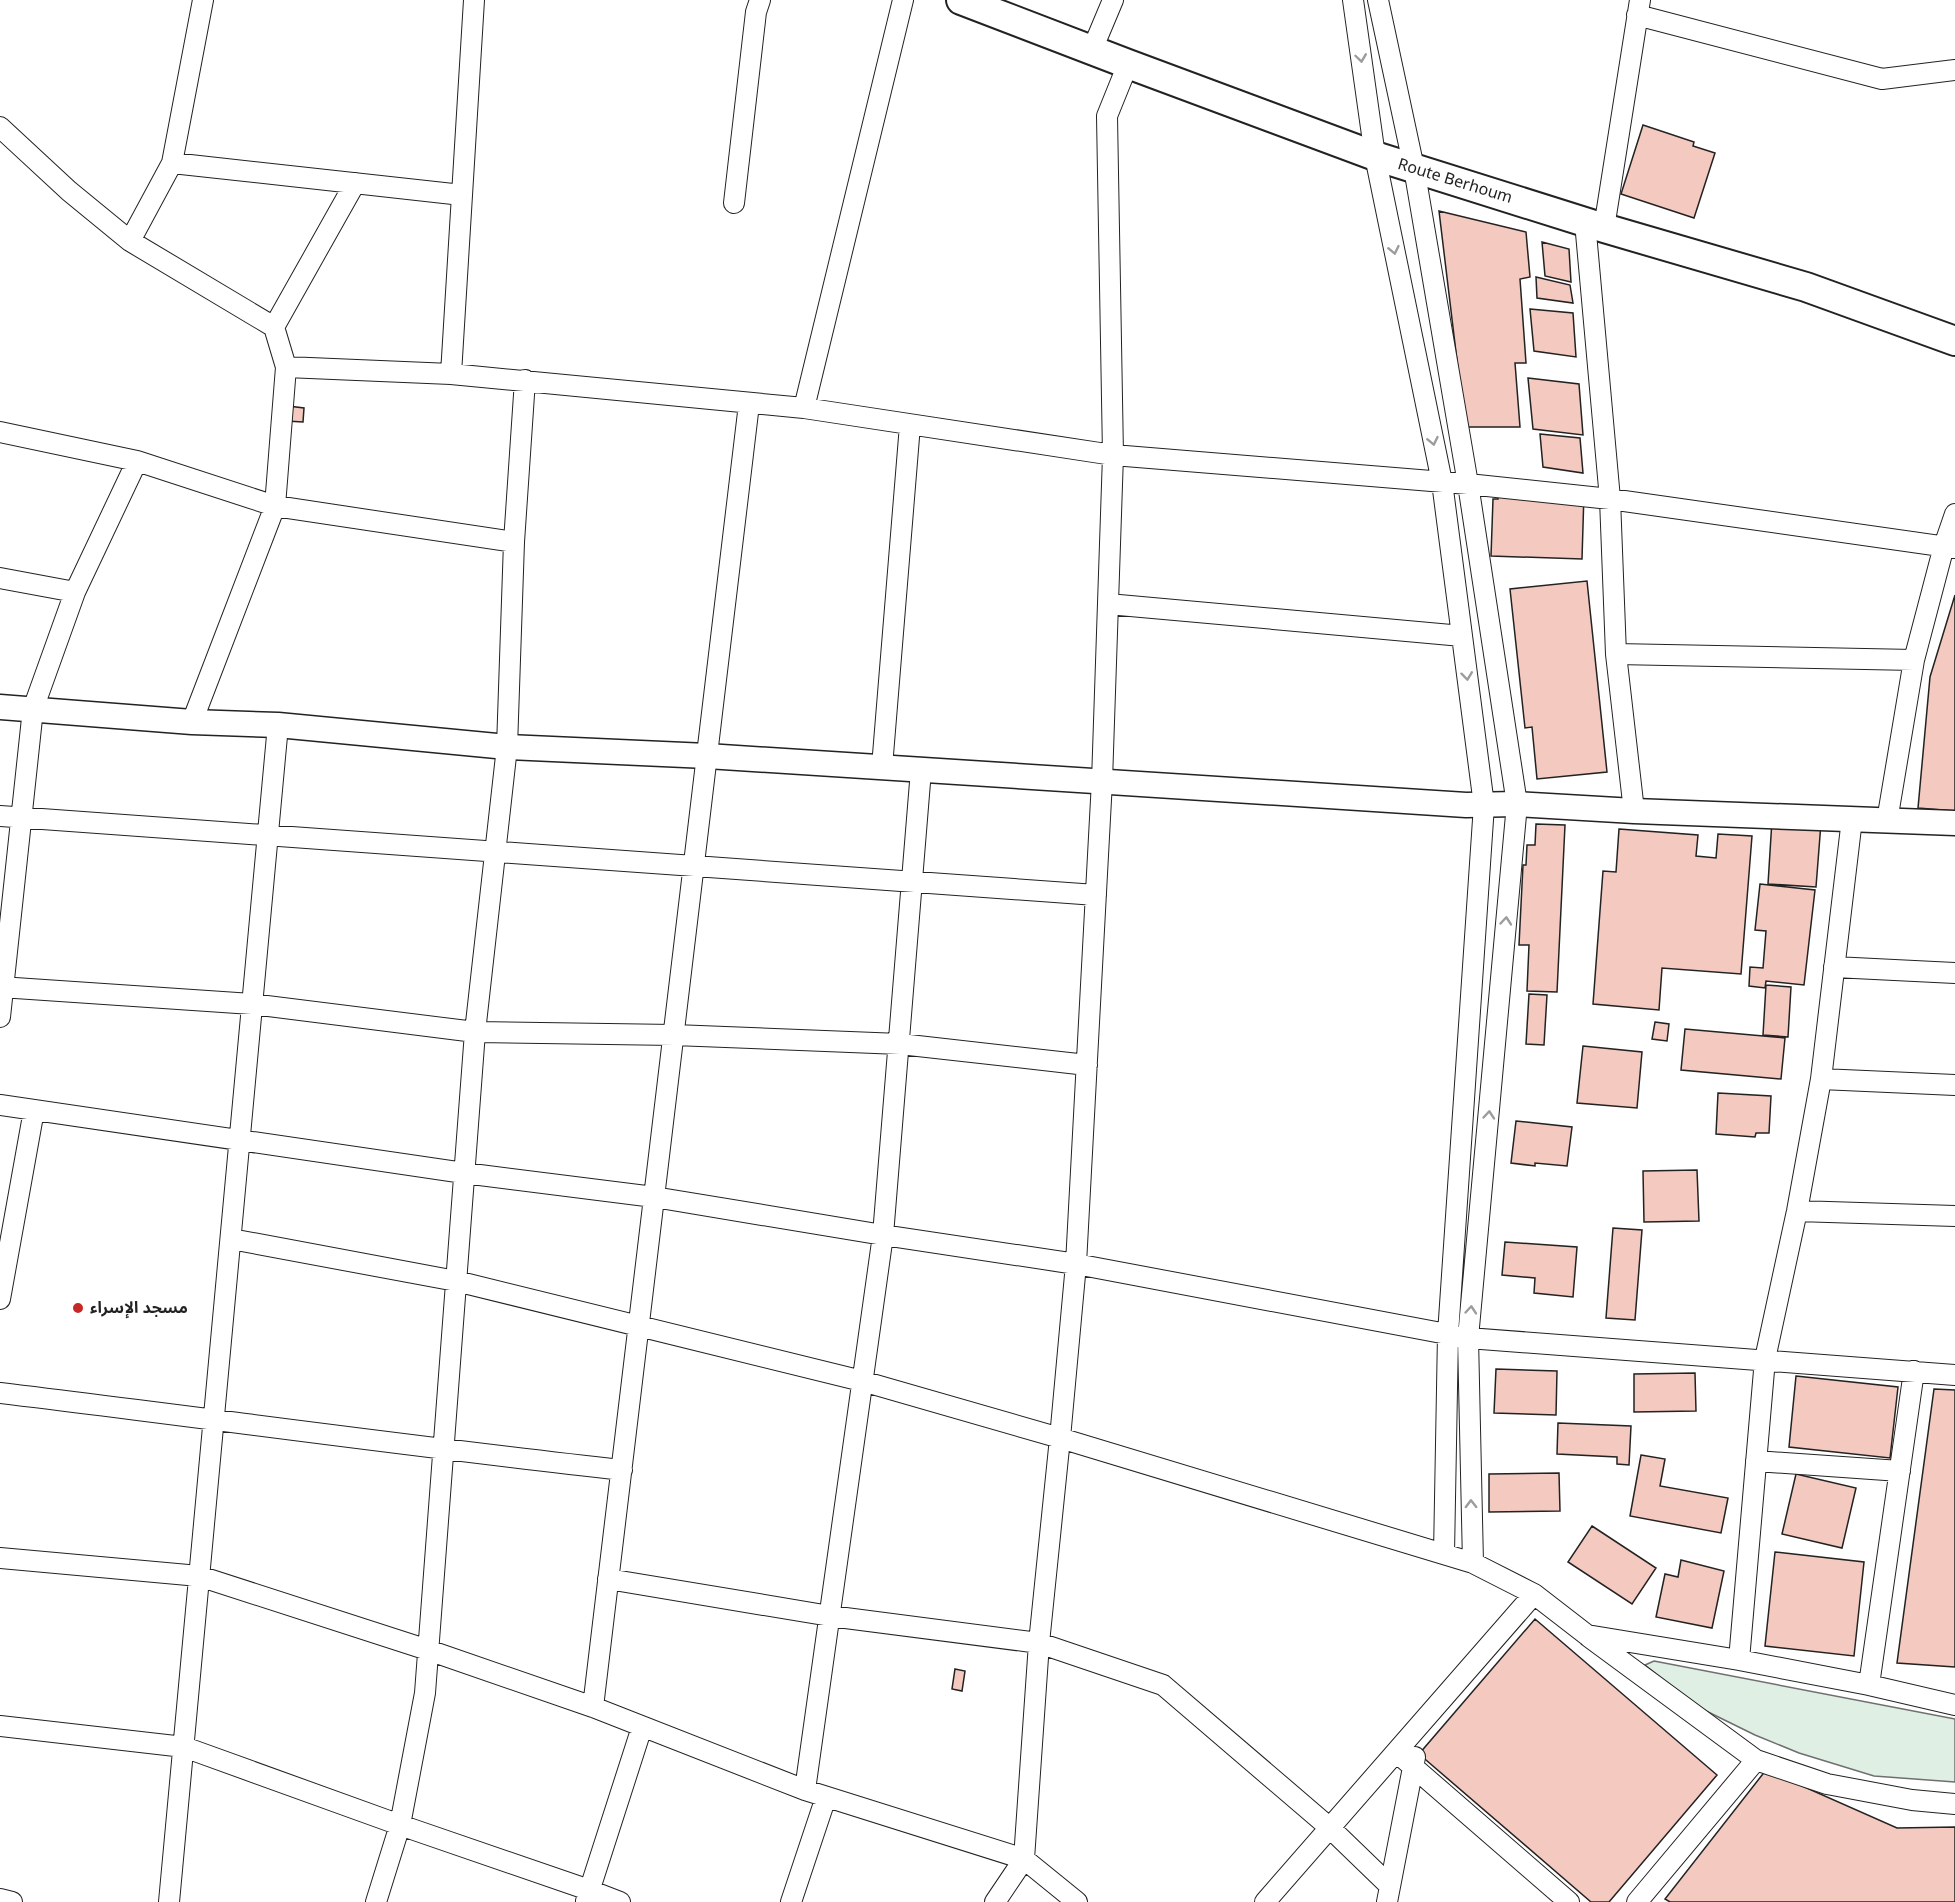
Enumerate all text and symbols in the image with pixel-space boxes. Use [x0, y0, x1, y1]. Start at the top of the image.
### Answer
one-way arrow [1355, 53, 1367, 63]
street label: Route Berhoum [1393, 147, 1517, 215]
one-way arrow [1387, 245, 1400, 255]
one-way arrow [1426, 436, 1439, 446]
one-way arrow [1460, 671, 1472, 680]
one-way arrow [1499, 917, 1512, 926]
one-way arrow [1482, 1111, 1495, 1120]
place label: مسجد الإسراء [90, 1291, 188, 1325]
marker: مسجد الإسراء [71, 1301, 85, 1315]
one-way arrow [1464, 1305, 1477, 1314]
one-way arrow [1465, 1500, 1478, 1509]

